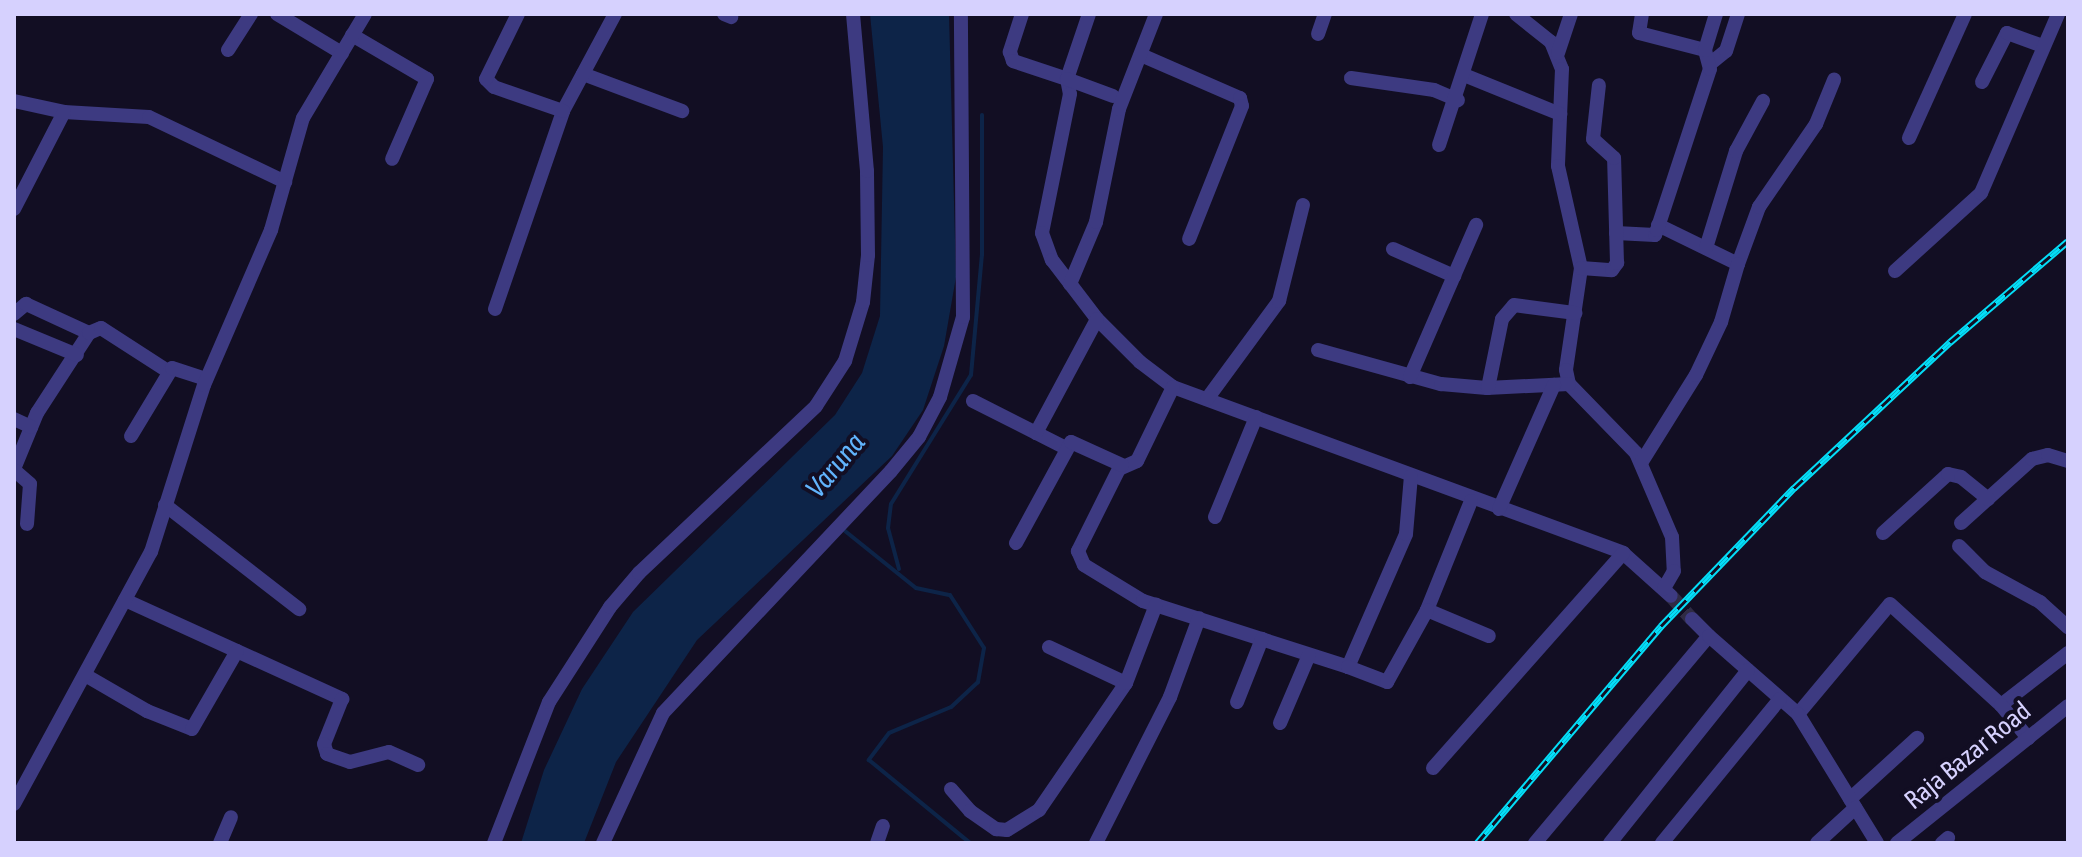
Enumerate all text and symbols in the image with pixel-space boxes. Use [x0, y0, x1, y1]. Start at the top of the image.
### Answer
water label: Varuna [798, 426, 872, 504]
street label: Raja Bazar Road [1899, 696, 2037, 816]

